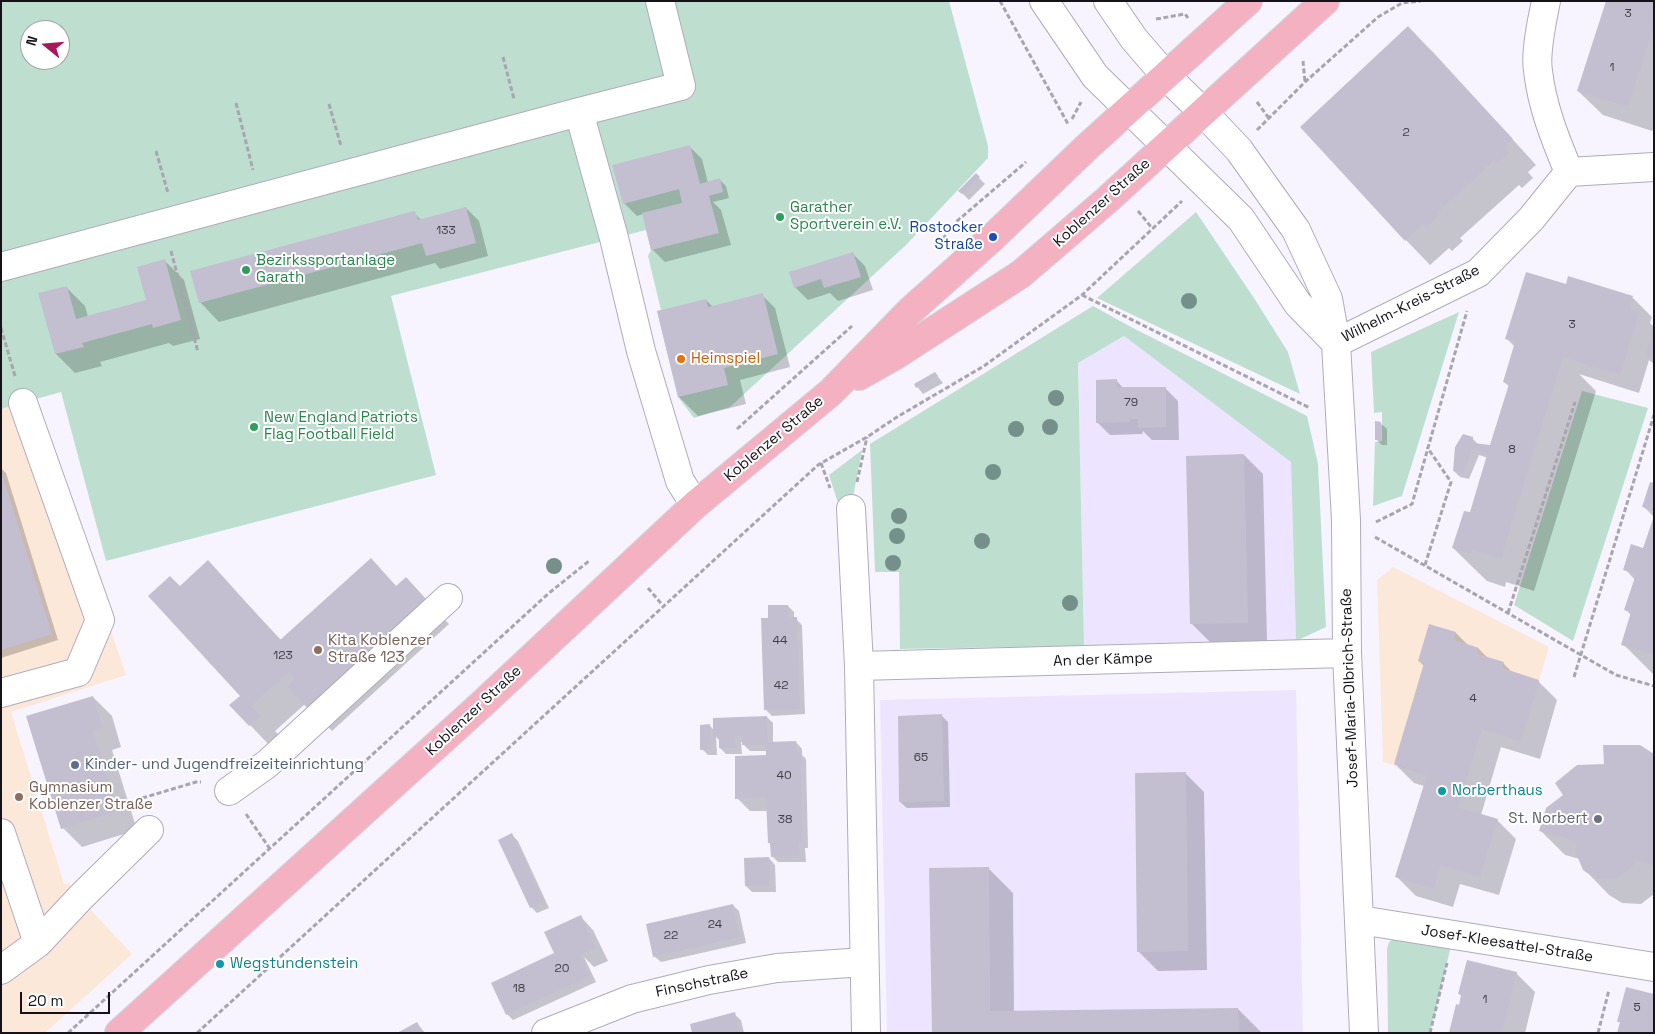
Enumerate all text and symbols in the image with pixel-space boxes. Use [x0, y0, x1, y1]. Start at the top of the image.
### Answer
house number: 3 [1624, 7, 1632, 21]
north arrow [20, 20, 70, 70]
text: N [22, 34, 42, 48]
house number: 1 [1609, 61, 1615, 75]
house number: 2 [1402, 126, 1410, 140]
street label: Koblenzer Straße [1050, 155, 1154, 251]
place label: Garather Sportverein e.V. [790, 199, 902, 234]
marker: Garather Sportverein e.V. [774, 211, 786, 223]
place label: Rostocker Straße [909, 219, 983, 254]
house number: 133 [436, 224, 456, 238]
marker: Rostocker Straße [987, 231, 999, 243]
place label: Bezirkssportanlage Garath [256, 252, 395, 287]
street label: Wilhelm-Kreis-Straße [1339, 261, 1483, 347]
marker: Bezirkssportanlage Garath [240, 264, 252, 276]
house number: 3 [1568, 318, 1576, 332]
place label: Heimspiel [691, 350, 760, 368]
marker: Heimspiel [675, 353, 687, 365]
street label: Koblenzer Straße [721, 392, 827, 486]
house number: 79 [1124, 396, 1138, 410]
place label: New England Patriots Flag Football Field [264, 409, 418, 444]
marker: New England Patriots Flag Football Field [248, 421, 260, 433]
house number: 8 [1508, 443, 1516, 457]
street label: Josef-Maria-Olbrich-Straße [1338, 588, 1362, 788]
place label: Kita Koblenzer Straße 123 [328, 632, 432, 667]
house number: 44 [773, 634, 787, 648]
marker: Kita Koblenzer Straße 123 [312, 644, 324, 656]
house number: 123 [273, 649, 293, 663]
street label: An der Kämpe [1053, 649, 1153, 671]
street label: Koblenzer Straße [423, 662, 525, 760]
house number: 42 [774, 679, 788, 693]
house number: 4 [1469, 692, 1477, 706]
house number: 65 [914, 751, 928, 765]
place label: Kinder- und Jugendfreizeiteinrichtung [85, 756, 364, 774]
marker: Kinder- und Jugendfreizeiteinrichtung [69, 759, 81, 771]
house number: 40 [776, 769, 792, 783]
place label: Gymnasium Koblenzer Straße [29, 779, 153, 814]
place label: Norberthaus [1452, 782, 1543, 800]
marker: Norberthaus [1436, 785, 1448, 797]
marker: Gymnasium Koblenzer Straße [13, 791, 25, 803]
place label: St. Norbert [1508, 810, 1588, 828]
house number: 38 [778, 813, 792, 827]
marker: St. Norbert [1592, 813, 1604, 825]
house number: 24 [708, 918, 722, 932]
street label: Josef-Kleesattel-Straße [1420, 921, 1594, 967]
house number: 22 [664, 929, 678, 943]
place label: Wegstundenstein [230, 955, 358, 973]
marker: Wegstundenstein [214, 958, 226, 970]
house number: 20 [555, 962, 569, 976]
street label: Finschstraße [654, 964, 750, 1002]
scale bar [22, 982, 112, 1014]
house number: 18 [513, 982, 525, 996]
text: 20 m [28, 991, 63, 1010]
house number: 1 [1482, 993, 1488, 1007]
house number: 5 [1633, 1001, 1641, 1015]

